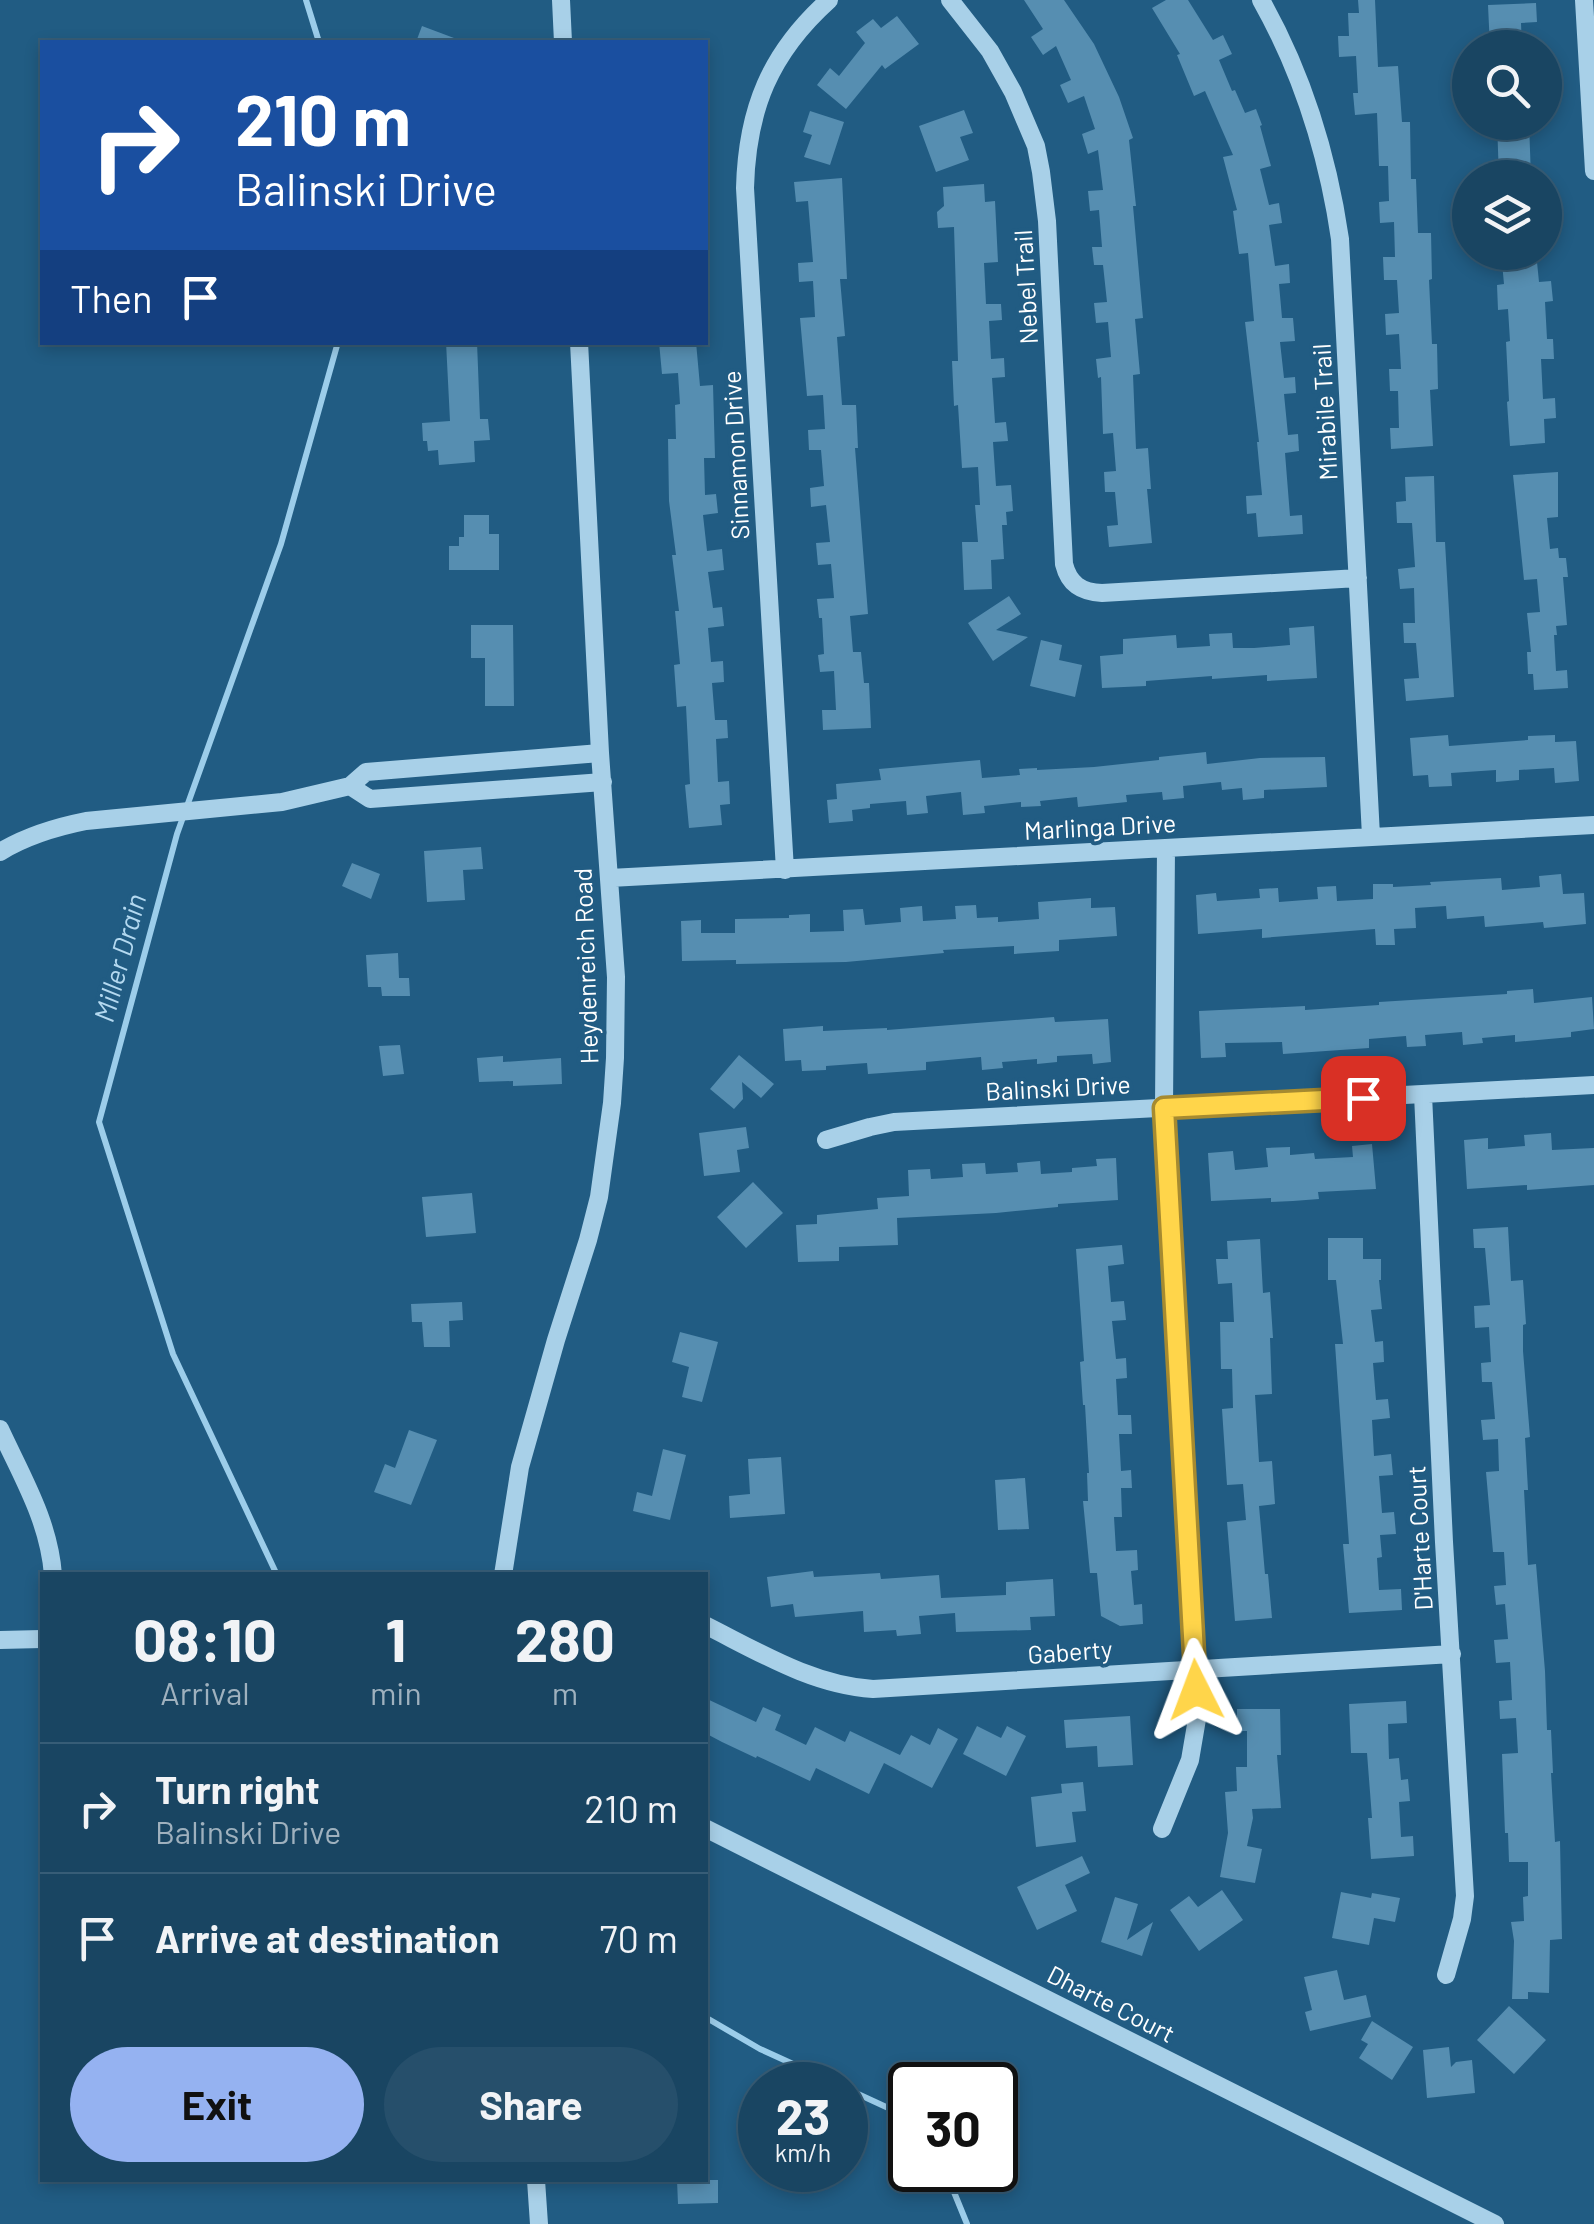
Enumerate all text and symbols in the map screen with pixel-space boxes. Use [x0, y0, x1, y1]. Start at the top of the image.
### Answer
map controls [1452, 30, 1562, 270]
button: search [1452, 30, 1562, 140]
text: 210 m [235, 76, 411, 160]
icon: right [70, 80, 200, 210]
button: layers [1452, 160, 1562, 270]
text: Balinski Drive [235, 161, 497, 215]
street label: Nebel Trail [1007, 229, 1043, 345]
icon: arrive [173, 270, 228, 325]
text: Then [70, 275, 153, 321]
street label: Mirabile Trail [1305, 343, 1343, 481]
street label: Sinnamon Drive [716, 370, 754, 540]
street label: Marlinga Drive [1023, 807, 1177, 845]
street label: Heydenreich Road [567, 867, 603, 1065]
water label: Miller Drain [86, 890, 152, 1026]
pin [1321, 1056, 1406, 1141]
street label: Balinski Drive [984, 1068, 1131, 1106]
icon: arrive [1336, 1071, 1391, 1126]
street label: D'Harte Court [1400, 1465, 1438, 1611]
text: 08:10 [133, 1602, 277, 1674]
text: 1 [385, 1602, 406, 1674]
text: 280 [515, 1602, 615, 1674]
street label: Gaberty [1027, 1633, 1113, 1669]
position arrow [1144, 1638, 1248, 1742]
text: Arrival [160, 1673, 250, 1711]
text: min [370, 1673, 422, 1711]
text: m [552, 1673, 578, 1711]
text: Turn right [155, 1766, 320, 1812]
icon: right [70, 1781, 125, 1836]
text: 210 m [584, 1785, 678, 1831]
text: Balinski Drive [155, 1812, 341, 1850]
icon: arrive [70, 1911, 125, 1966]
text: Arrive at destination [155, 1915, 500, 1961]
text: 70 m [600, 1915, 678, 1961]
street label: Dharte Court [1043, 1958, 1180, 2048]
button: Exit [70, 2047, 364, 2162]
button: Share [384, 2047, 678, 2162]
speed limit sign: 30 [888, 2062, 1018, 2192]
text: 23 [776, 2085, 830, 2145]
text: km/h [775, 2137, 831, 2167]

